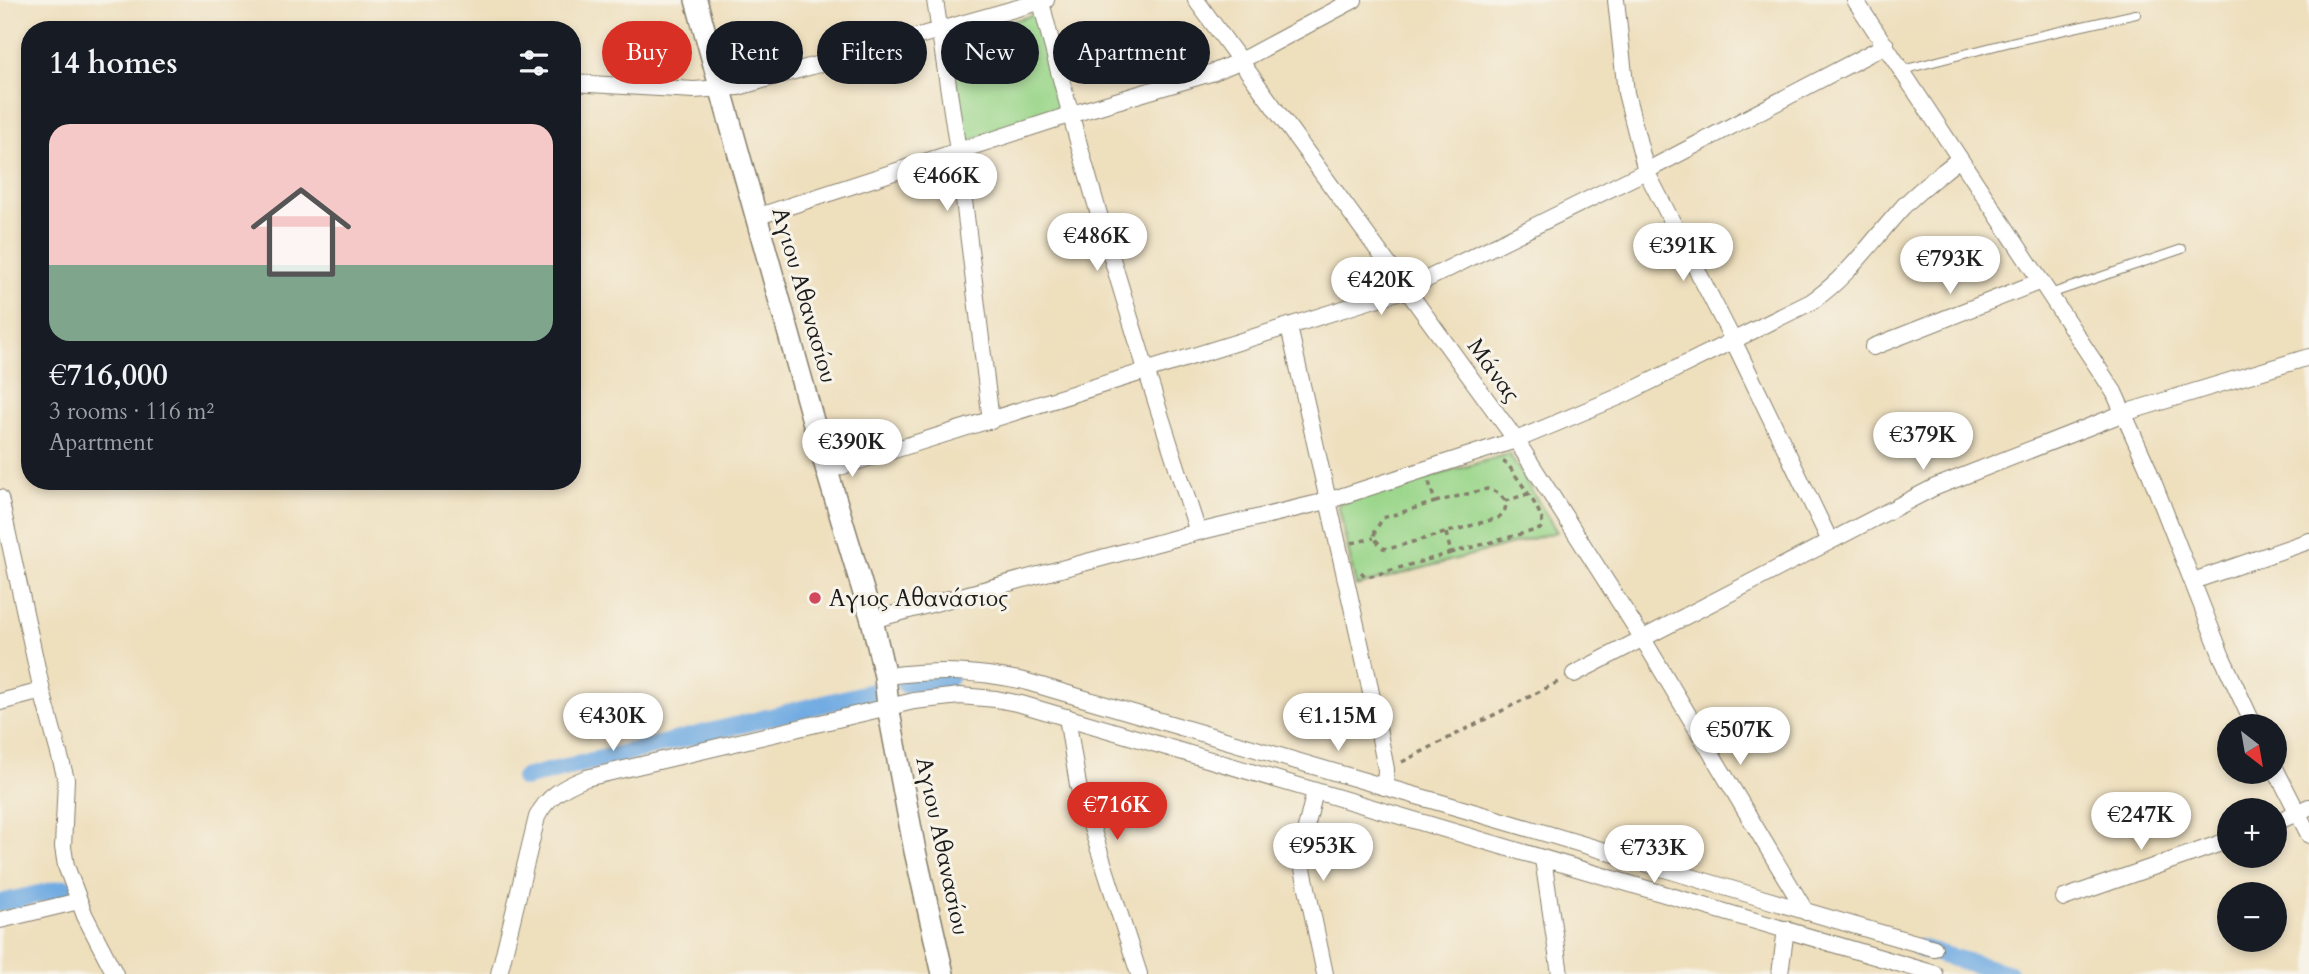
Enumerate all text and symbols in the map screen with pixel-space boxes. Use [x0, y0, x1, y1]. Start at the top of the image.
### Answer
chip: Buy [602, 21, 692, 84]
chip: Rent [706, 21, 803, 84]
chip: Filters [817, 21, 927, 84]
chip: New [941, 21, 1039, 84]
chip: Apartment [1053, 21, 1210, 84]
text: 14 homes [49, 43, 178, 84]
icon: filters [515, 44, 553, 82]
pin: €466K [898, 154, 996, 213]
text: €466K [913, 160, 981, 191]
icon: home [238, 169, 364, 295]
street label: Αγιου Αθανασίου [765, 204, 844, 387]
pin: €486K [1048, 214, 1146, 273]
text: €486K [1063, 220, 1131, 251]
pin: €391K [1634, 224, 1732, 283]
text: €391K [1649, 230, 1717, 261]
pin: €793K [1901, 236, 1999, 296]
text: €793K [1916, 243, 1984, 274]
pin: €420K [1332, 258, 1430, 317]
text: €420K [1347, 264, 1415, 295]
street label: Μάνας [1460, 332, 1527, 409]
text: €716,000 [49, 355, 168, 396]
text: 3 rooms · 116 m² [49, 396, 214, 427]
pin: €379K [1874, 412, 1972, 472]
text: €379K [1889, 419, 1957, 450]
pin: €390K [803, 420, 901, 479]
text: €390K [818, 426, 886, 457]
text: Apartment [49, 427, 153, 458]
place label: Αγιος Αθανάσιος [829, 583, 1008, 614]
marker: Αγιος Αθανάσιος [807, 590, 823, 606]
pin: €430K [564, 694, 662, 753]
pin: €1.15M [1281, 694, 1395, 753]
text: €430K [579, 700, 647, 731]
text: €1.15M [1299, 700, 1377, 731]
pin: €507K [1691, 708, 1789, 767]
text: €507K [1706, 714, 1774, 745]
north arrow [2217, 714, 2287, 784]
map controls [2217, 714, 2287, 952]
street label: Αγιου Αθανασίου [909, 754, 977, 938]
pin: €716K [1068, 782, 1166, 842]
text: €716K [1083, 789, 1151, 820]
pin: €247K [2092, 792, 2190, 852]
button: + [2217, 798, 2287, 868]
text: €247K [2107, 799, 2175, 830]
pin: €953K [1274, 824, 1372, 883]
pin: €733K [1605, 826, 1703, 885]
text: €953K [1289, 830, 1357, 861]
text: €733K [1620, 832, 1688, 863]
button: − [2217, 882, 2287, 952]

